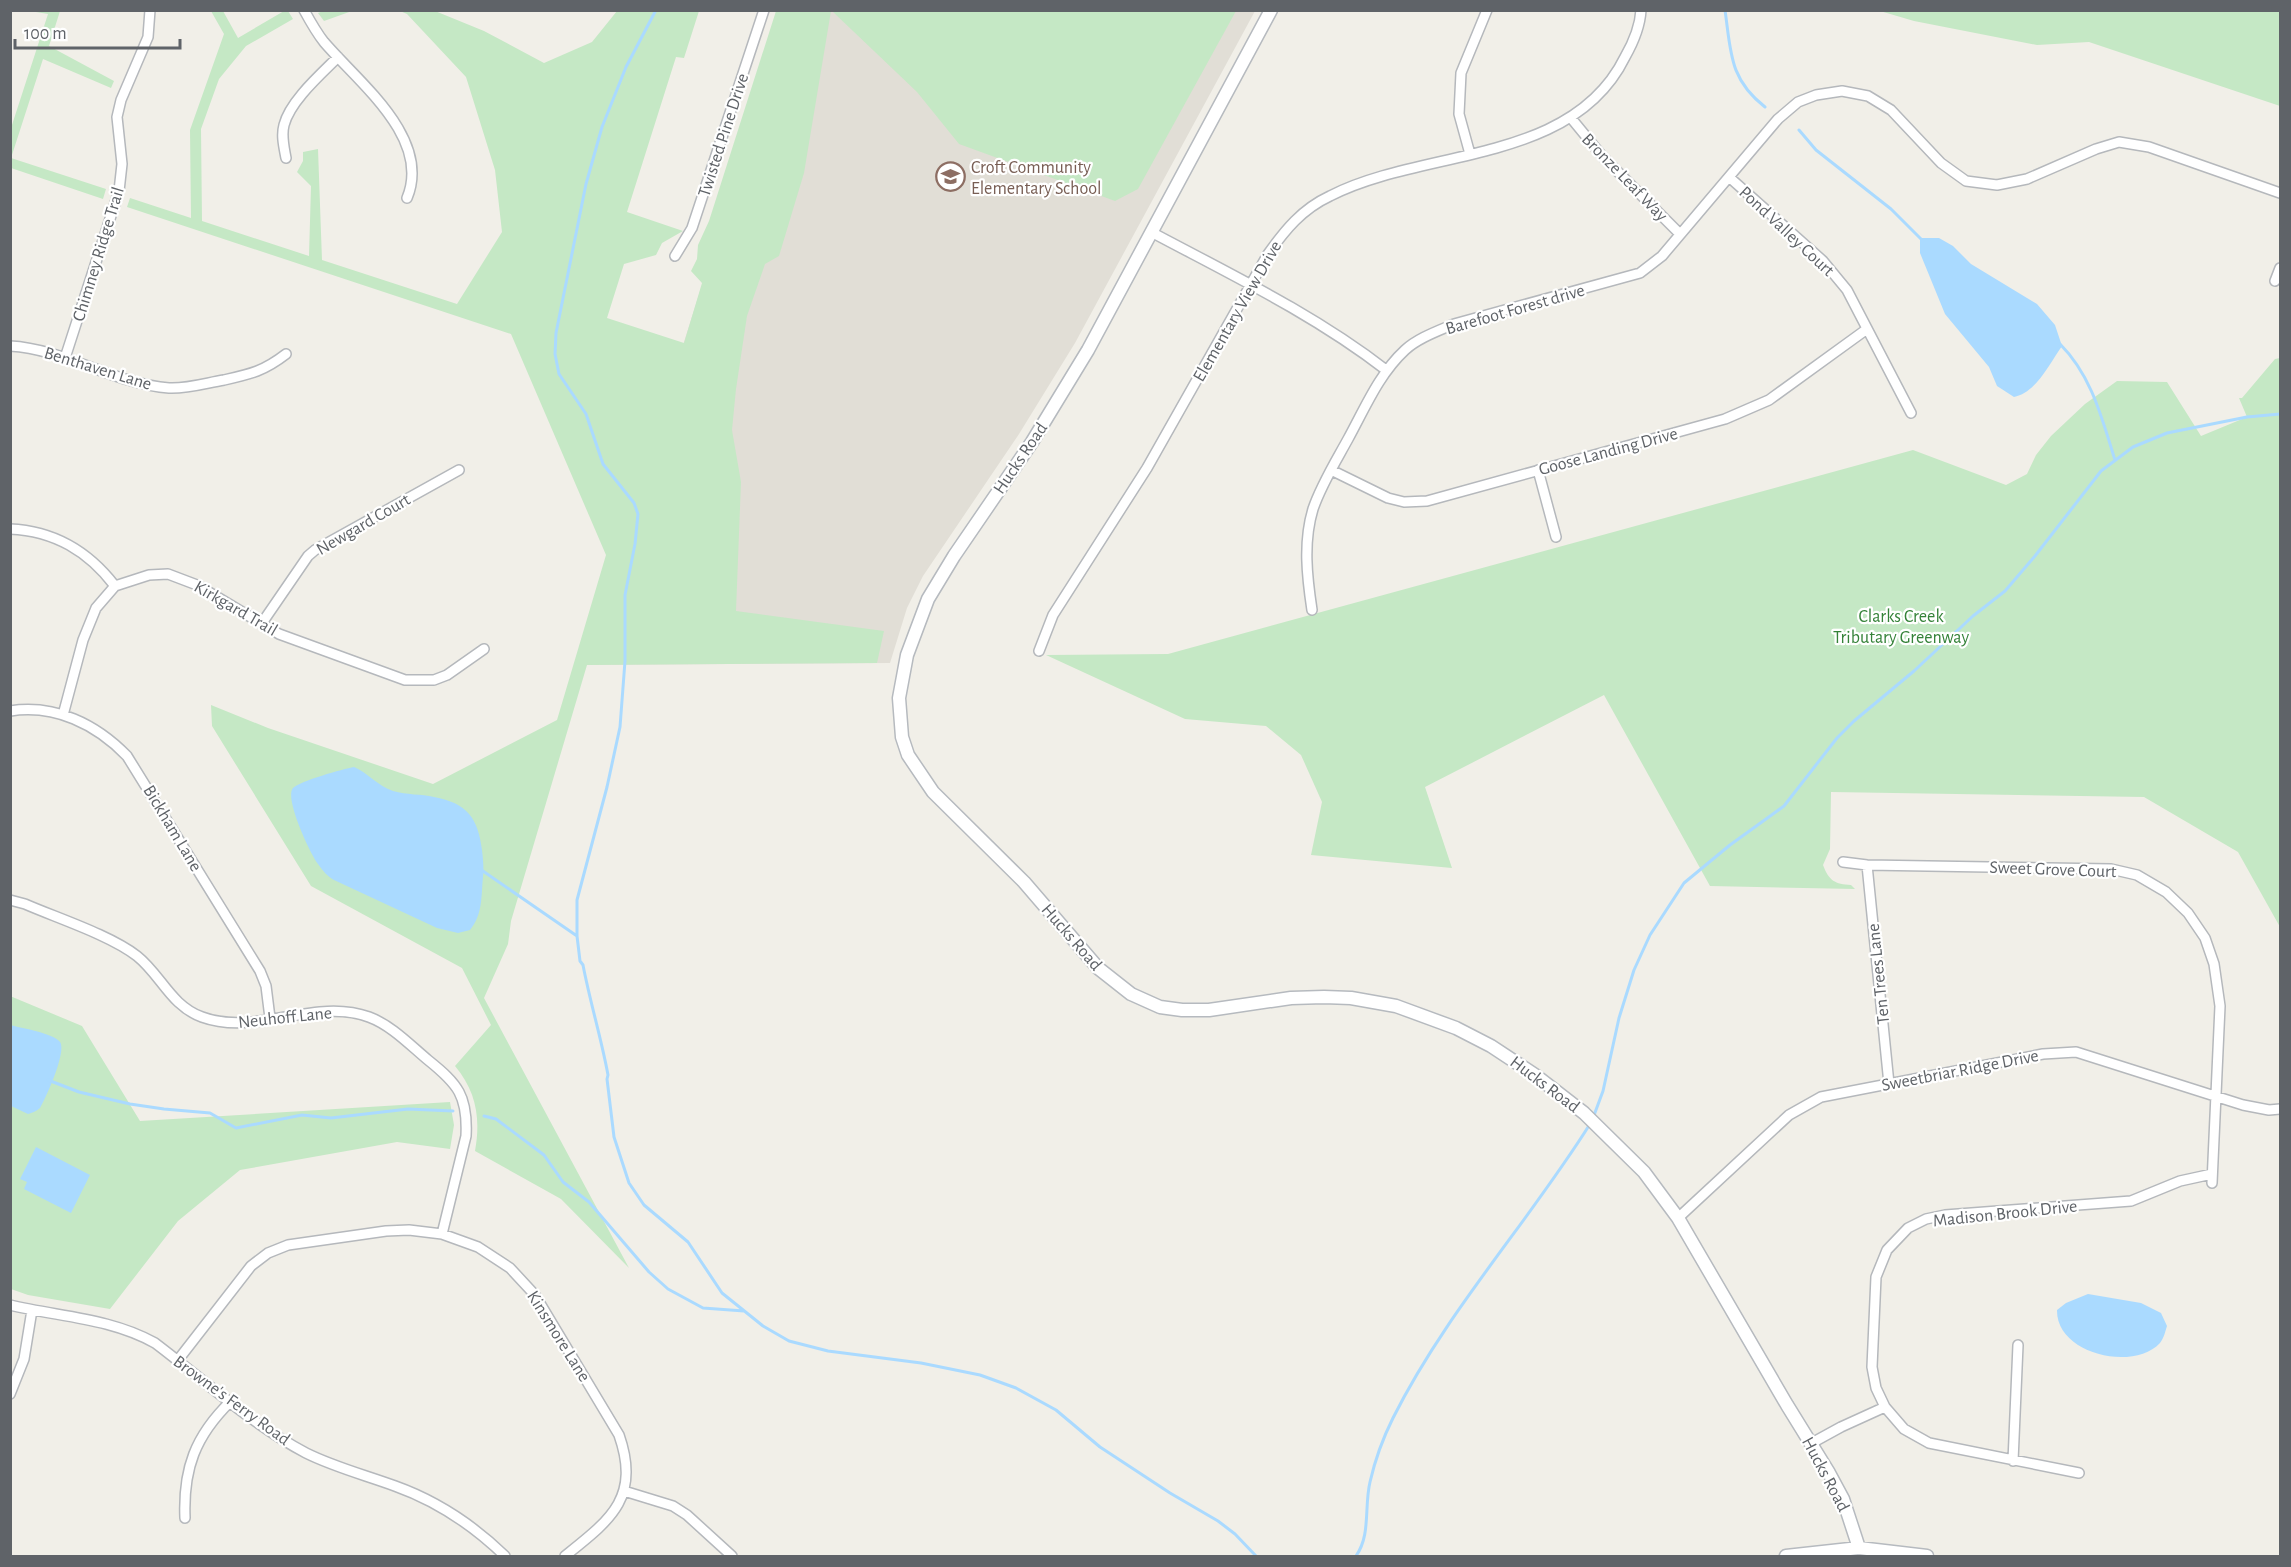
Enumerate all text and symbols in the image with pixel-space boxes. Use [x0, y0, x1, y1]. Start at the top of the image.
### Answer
scale bar [15, 12, 180, 50]
text: 100 m [24, 25, 67, 43]
street label: Twisted Pine Drive [696, 71, 752, 199]
street label: Bronze Leaf Way [1578, 130, 1671, 225]
place label: Croft Community Elementary School [971, 159, 1102, 198]
school or university icon: Croft Community Elementary School [934, 161, 966, 193]
street label: Pond Valley Court [1735, 183, 1837, 280]
street label: Chimney Ridge Trail [70, 185, 128, 324]
street label: Elementary View Drive [1190, 238, 1285, 385]
street label: Barefoot Forest drive [1444, 281, 1587, 338]
street label: Benthaven Lane [42, 344, 154, 394]
street label: Hucks Road [990, 420, 1051, 498]
street label: Goose Landing Drive [1537, 425, 1680, 479]
street label: Newgard Court [313, 491, 414, 559]
street label: Kirkgard Trail [191, 578, 280, 640]
park label: Clarks Creek Tributary Greenway [1833, 608, 1969, 647]
street label: Bickham Lane [139, 782, 205, 875]
street label: Sweet Grove Court [1989, 859, 2117, 881]
street label: Hucks Road [1038, 901, 1105, 974]
street label: Ten Trees Lane [1865, 923, 1893, 1025]
street label: Neuhoff Lane [237, 1004, 333, 1032]
street label: Sweetbriar Ridge Drive [1880, 1047, 2040, 1095]
street label: Hucks Road [1506, 1053, 1583, 1117]
street label: Madison Brook Drive [1932, 1197, 2078, 1231]
street label: Kinsmore Lane [523, 1288, 593, 1385]
street label: Browne's Ferry Road [170, 1353, 293, 1449]
street label: Hucks Road [1798, 1434, 1852, 1515]

